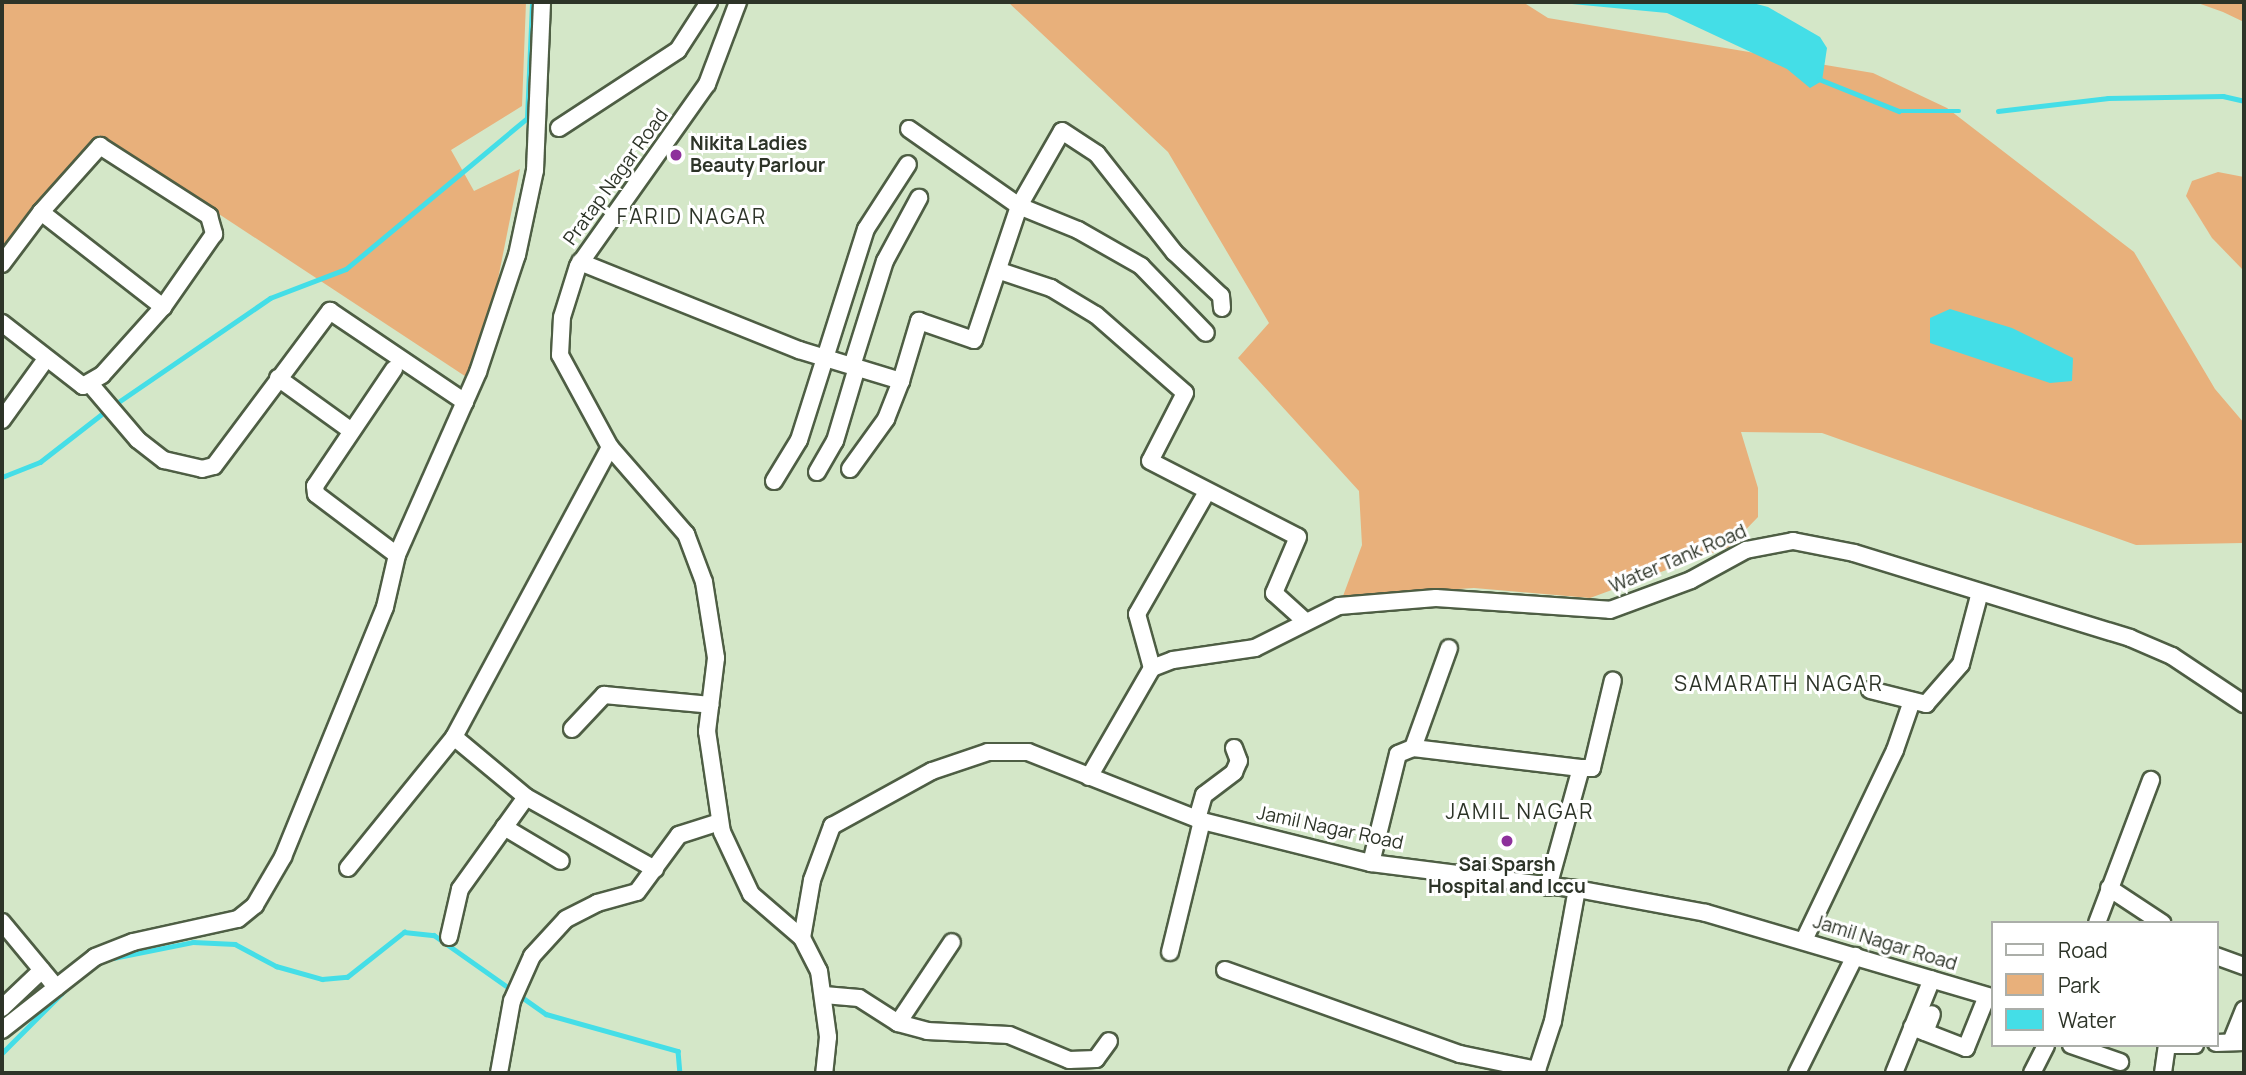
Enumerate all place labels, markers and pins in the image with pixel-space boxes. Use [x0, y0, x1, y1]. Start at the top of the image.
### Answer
place label: Nikita Ladies Beauty Parlour [690, 133, 825, 177]
marker: Nikita Ladies Beauty Parlour [668, 147, 684, 163]
marker: Sai Sparsh Hospital and Iccu [1497, 831, 1517, 851]
place label: Sai Sparsh Hospital and Iccu [1428, 854, 1586, 898]

